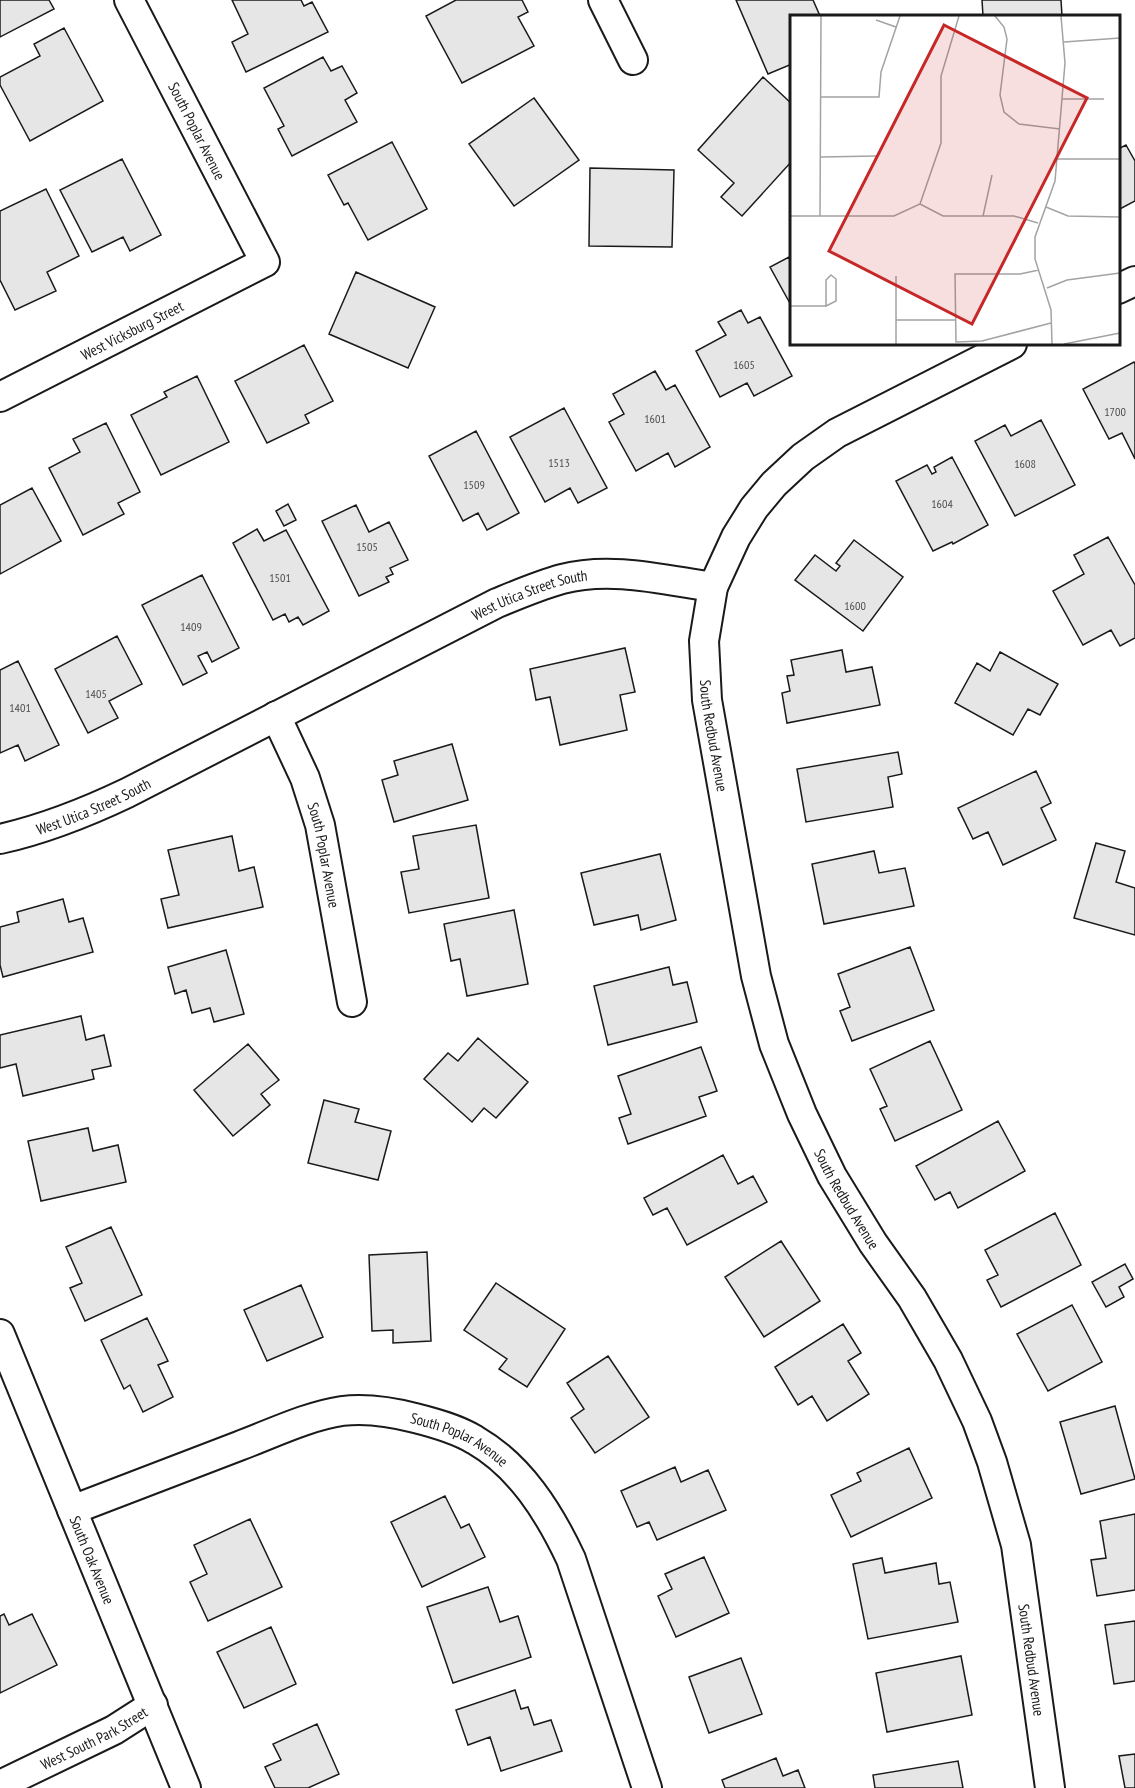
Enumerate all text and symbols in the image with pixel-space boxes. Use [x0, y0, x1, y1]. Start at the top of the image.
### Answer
inset map [790, 15, 1120, 345]
street label: South Poplar Avenue [164, 79, 230, 183]
street label: West Vicksburg Street [78, 296, 186, 364]
house number: 1605 [733, 357, 755, 372]
house number: 1700 [1104, 404, 1126, 419]
house number: 1601 [644, 411, 666, 426]
house number: 1513 [548, 455, 570, 470]
house number: 1608 [1014, 456, 1036, 471]
house number: 1509 [463, 477, 485, 492]
house number: 1604 [931, 496, 953, 511]
house number: 1505 [356, 539, 378, 554]
street label: West Utica Street South [468, 565, 588, 624]
house number: 1501 [269, 570, 291, 585]
house number: 1600 [844, 598, 866, 613]
house number: 1409 [180, 619, 202, 634]
street label: South Redbud Avenue [696, 679, 733, 793]
house number: 1405 [85, 686, 107, 701]
house number: 1401 [9, 700, 31, 715]
street label: West Utica Street South [34, 773, 153, 838]
street label: South Poplar Avenue [304, 800, 344, 909]
street label: South Redbud Avenue [811, 1146, 884, 1253]
street label: South Poplar Avenue [409, 1408, 512, 1470]
street label: South Oak Avenue [66, 1513, 119, 1607]
street label: South Redbud Avenue [1015, 1603, 1049, 1717]
street label: West South Park Street [37, 1702, 151, 1774]

